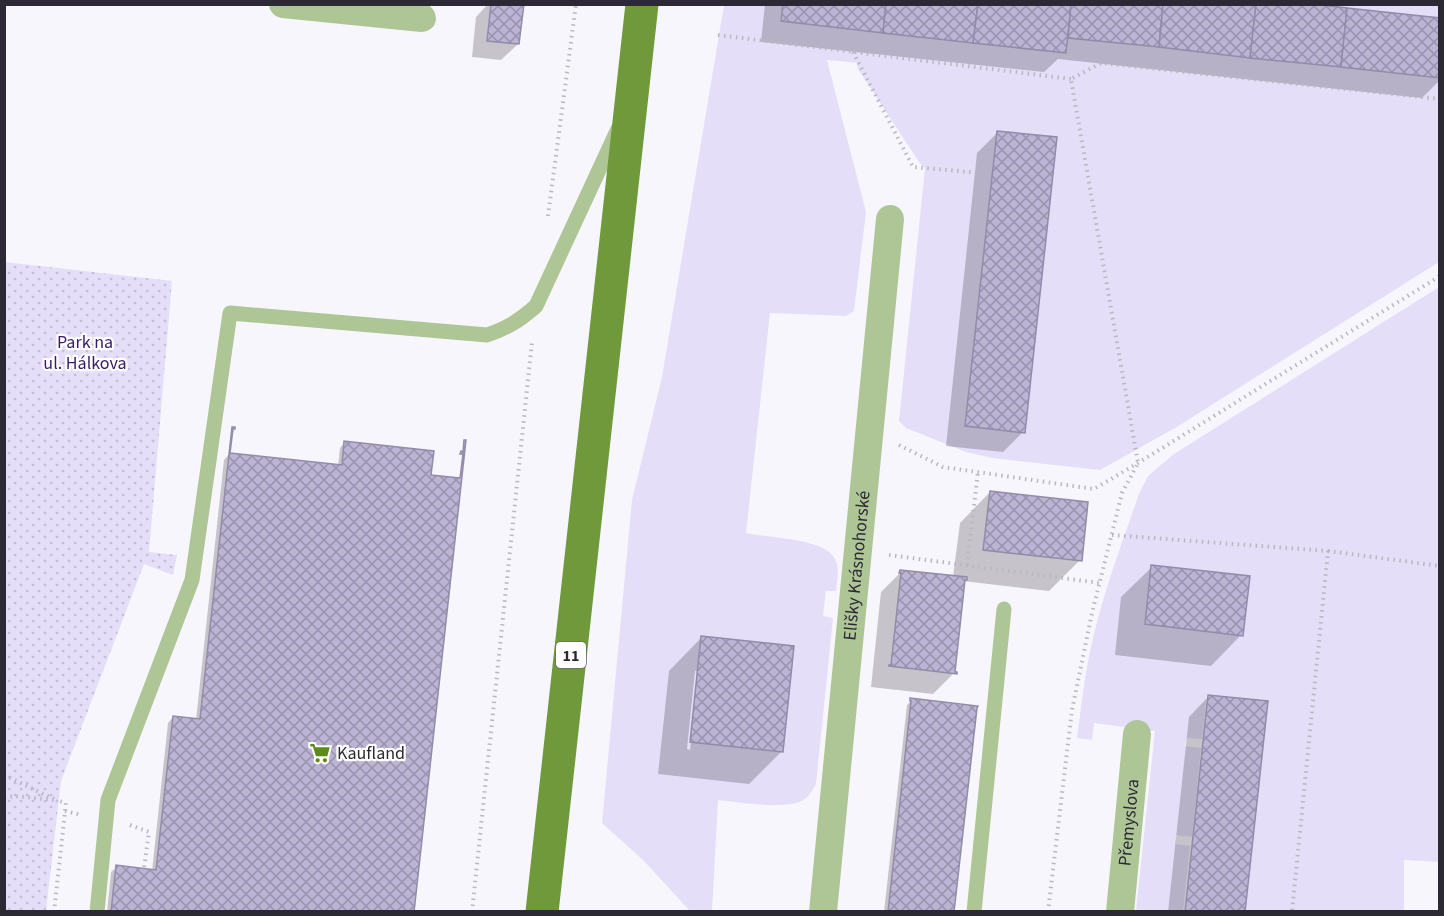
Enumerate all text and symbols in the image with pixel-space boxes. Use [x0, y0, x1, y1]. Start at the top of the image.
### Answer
park label: Park na ul. Hálkova [43, 330, 127, 376]
street label: Elišky Krásnohorské [837, 490, 877, 642]
road number: 11 [556, 642, 586, 668]
supermarket icon: Kaufland [308, 741, 332, 765]
place label: Kaufland [337, 741, 405, 766]
street label: Přemyslova [1112, 778, 1146, 867]

